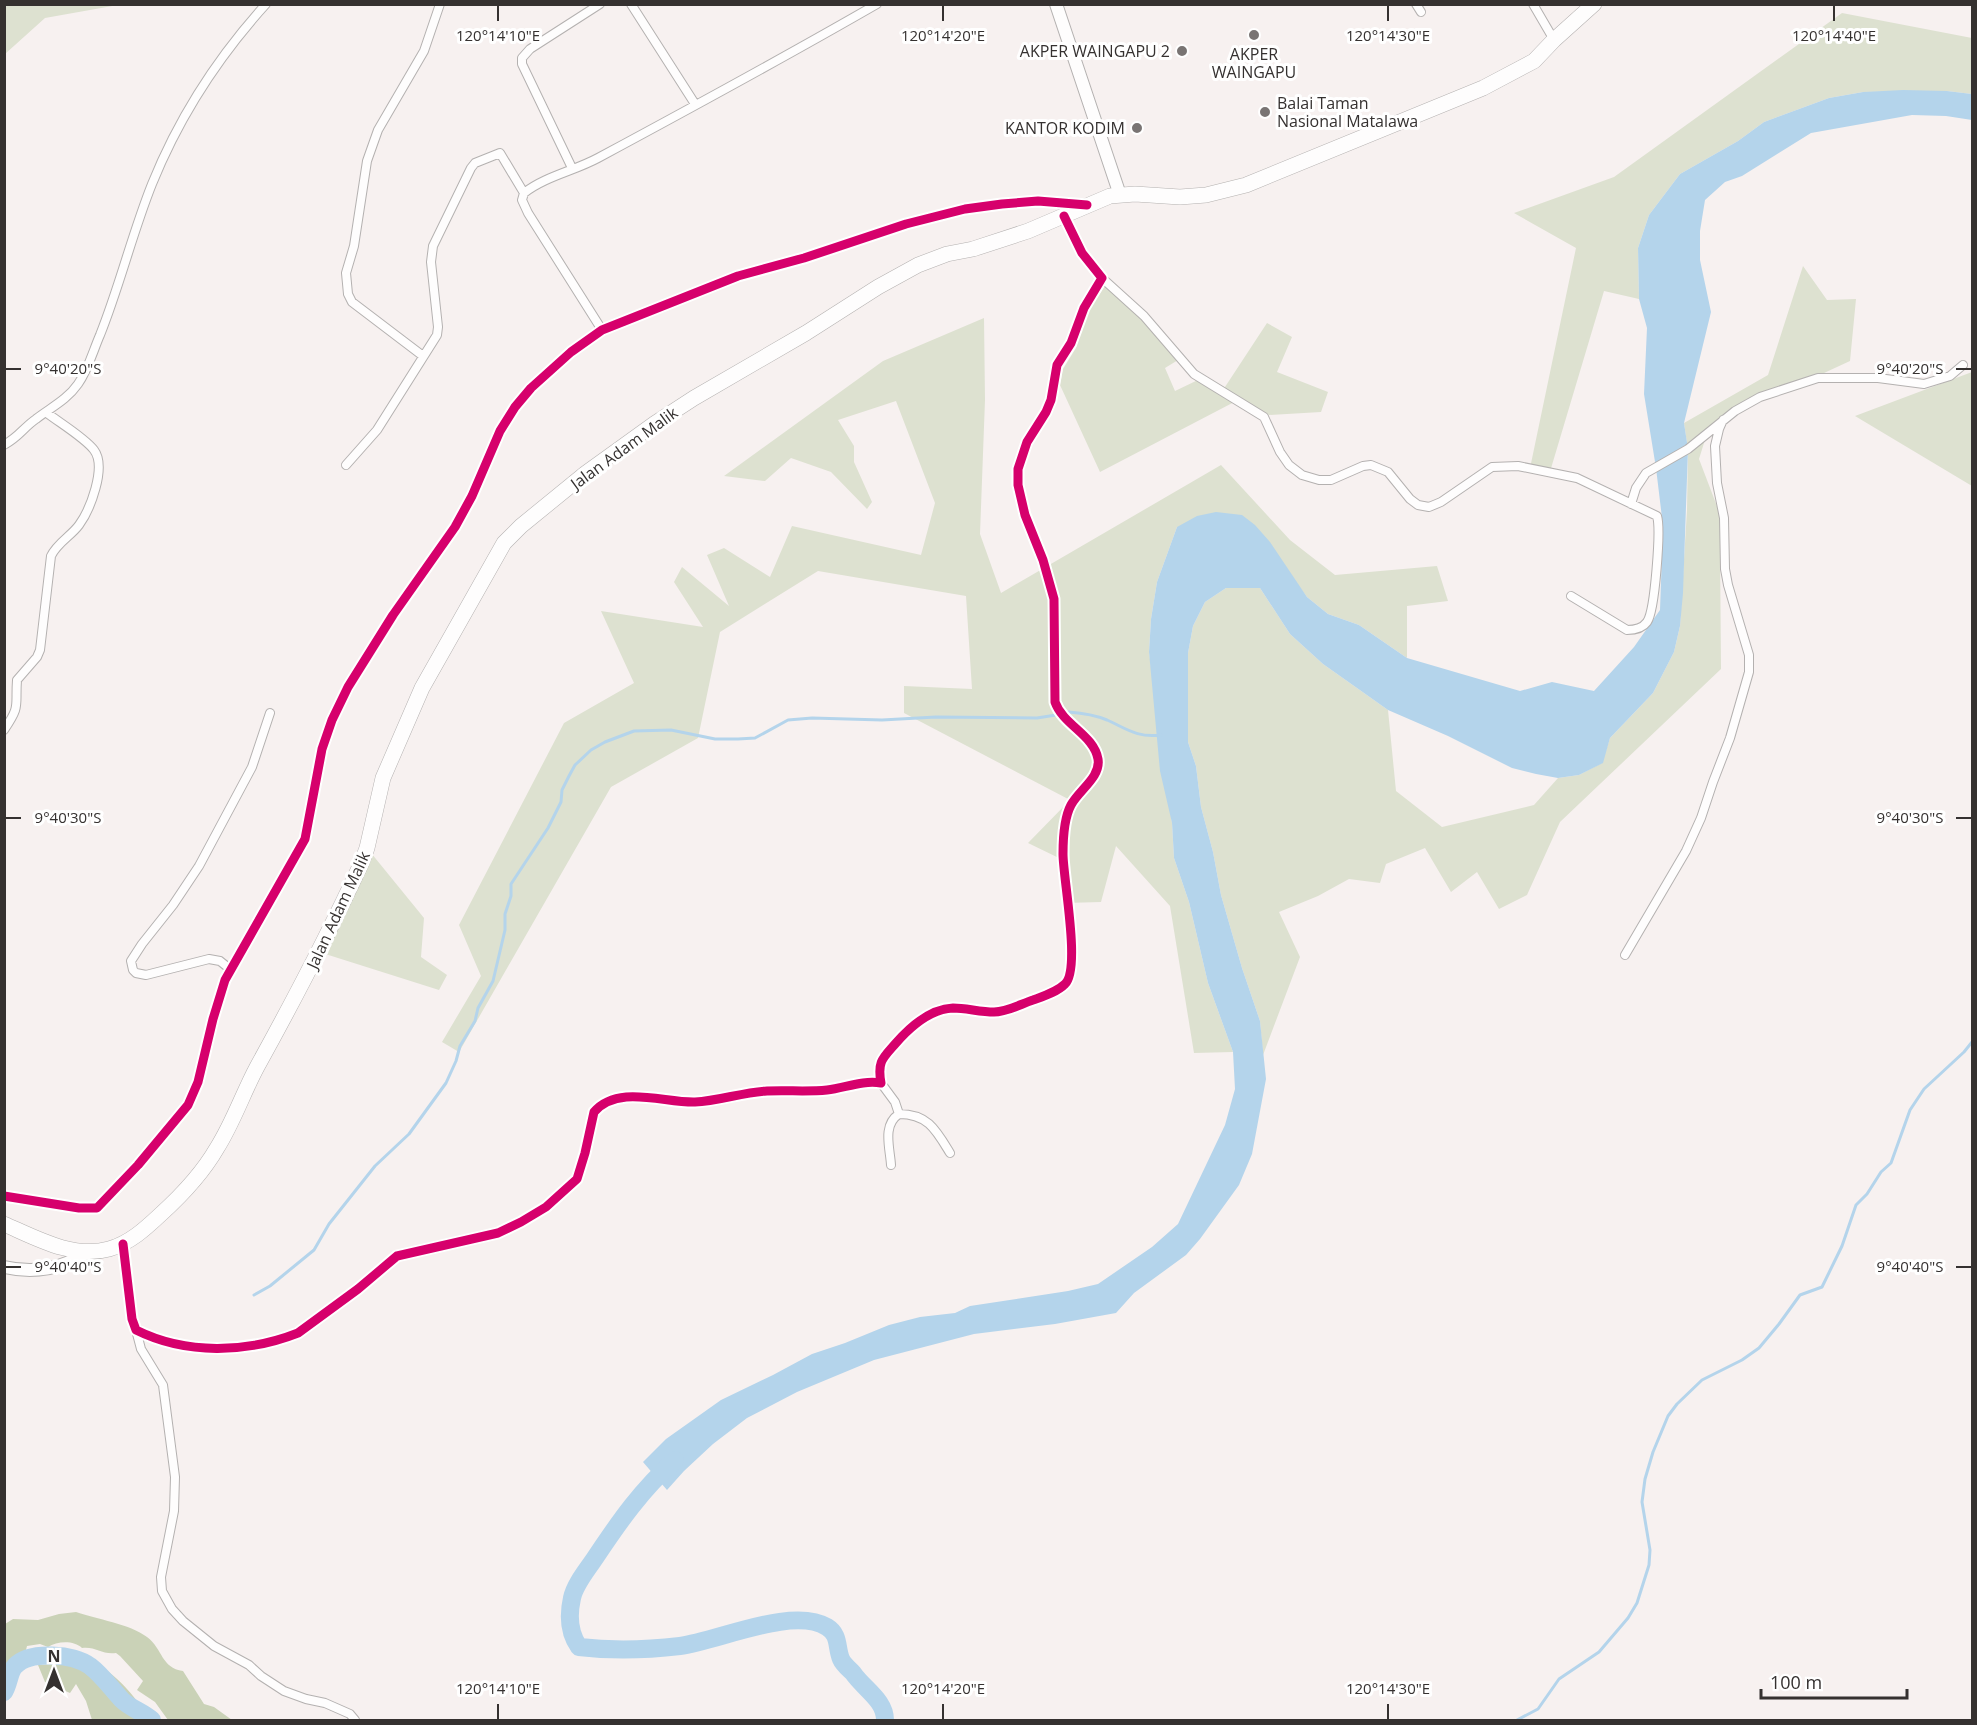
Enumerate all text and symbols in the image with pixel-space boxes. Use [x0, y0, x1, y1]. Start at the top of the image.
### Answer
text: 120°14'10"E [456, 25, 540, 45]
text: 120°14'20"E [901, 25, 985, 45]
text: 120°14'30"E [1346, 25, 1430, 45]
text: 120°14'40"E [1792, 25, 1876, 45]
marker: AKPER WAINGAPU [1247, 28, 1261, 42]
place label: AKPER WAINGAPU 2 [1020, 40, 1170, 62]
place label: AKPER WAINGAPU [1212, 43, 1296, 83]
marker: AKPER WAINGAPU 2 [1175, 44, 1189, 58]
place label: Balai Taman Nasional Matalawa [1277, 92, 1418, 132]
marker: Balai Taman Nasional Matalawa [1258, 105, 1272, 119]
place label: KANTOR KODIM [1005, 117, 1125, 139]
marker: KANTOR KODIM [1130, 121, 1144, 135]
text: 9°40'20"S [35, 358, 101, 378]
text: 9°40'20"S [1877, 358, 1943, 378]
street label: Jalan Adam Malik [564, 401, 683, 496]
text: 9°40'30"S [35, 807, 101, 827]
text: 9°40'30"S [1877, 807, 1943, 827]
street label: Jalan Adam Malik [300, 847, 375, 974]
text: 9°40'40"S [35, 1256, 101, 1276]
text: 9°40'40"S [1877, 1256, 1943, 1276]
north arrow [24, 1641, 84, 1701]
text: N [47, 1645, 61, 1667]
scale bar [1761, 1662, 1906, 1700]
text: 100 m [1770, 1670, 1822, 1694]
text: 120°14'10"E [456, 1678, 540, 1698]
text: 120°14'20"E [901, 1678, 985, 1698]
text: 120°14'30"E [1346, 1678, 1430, 1698]

